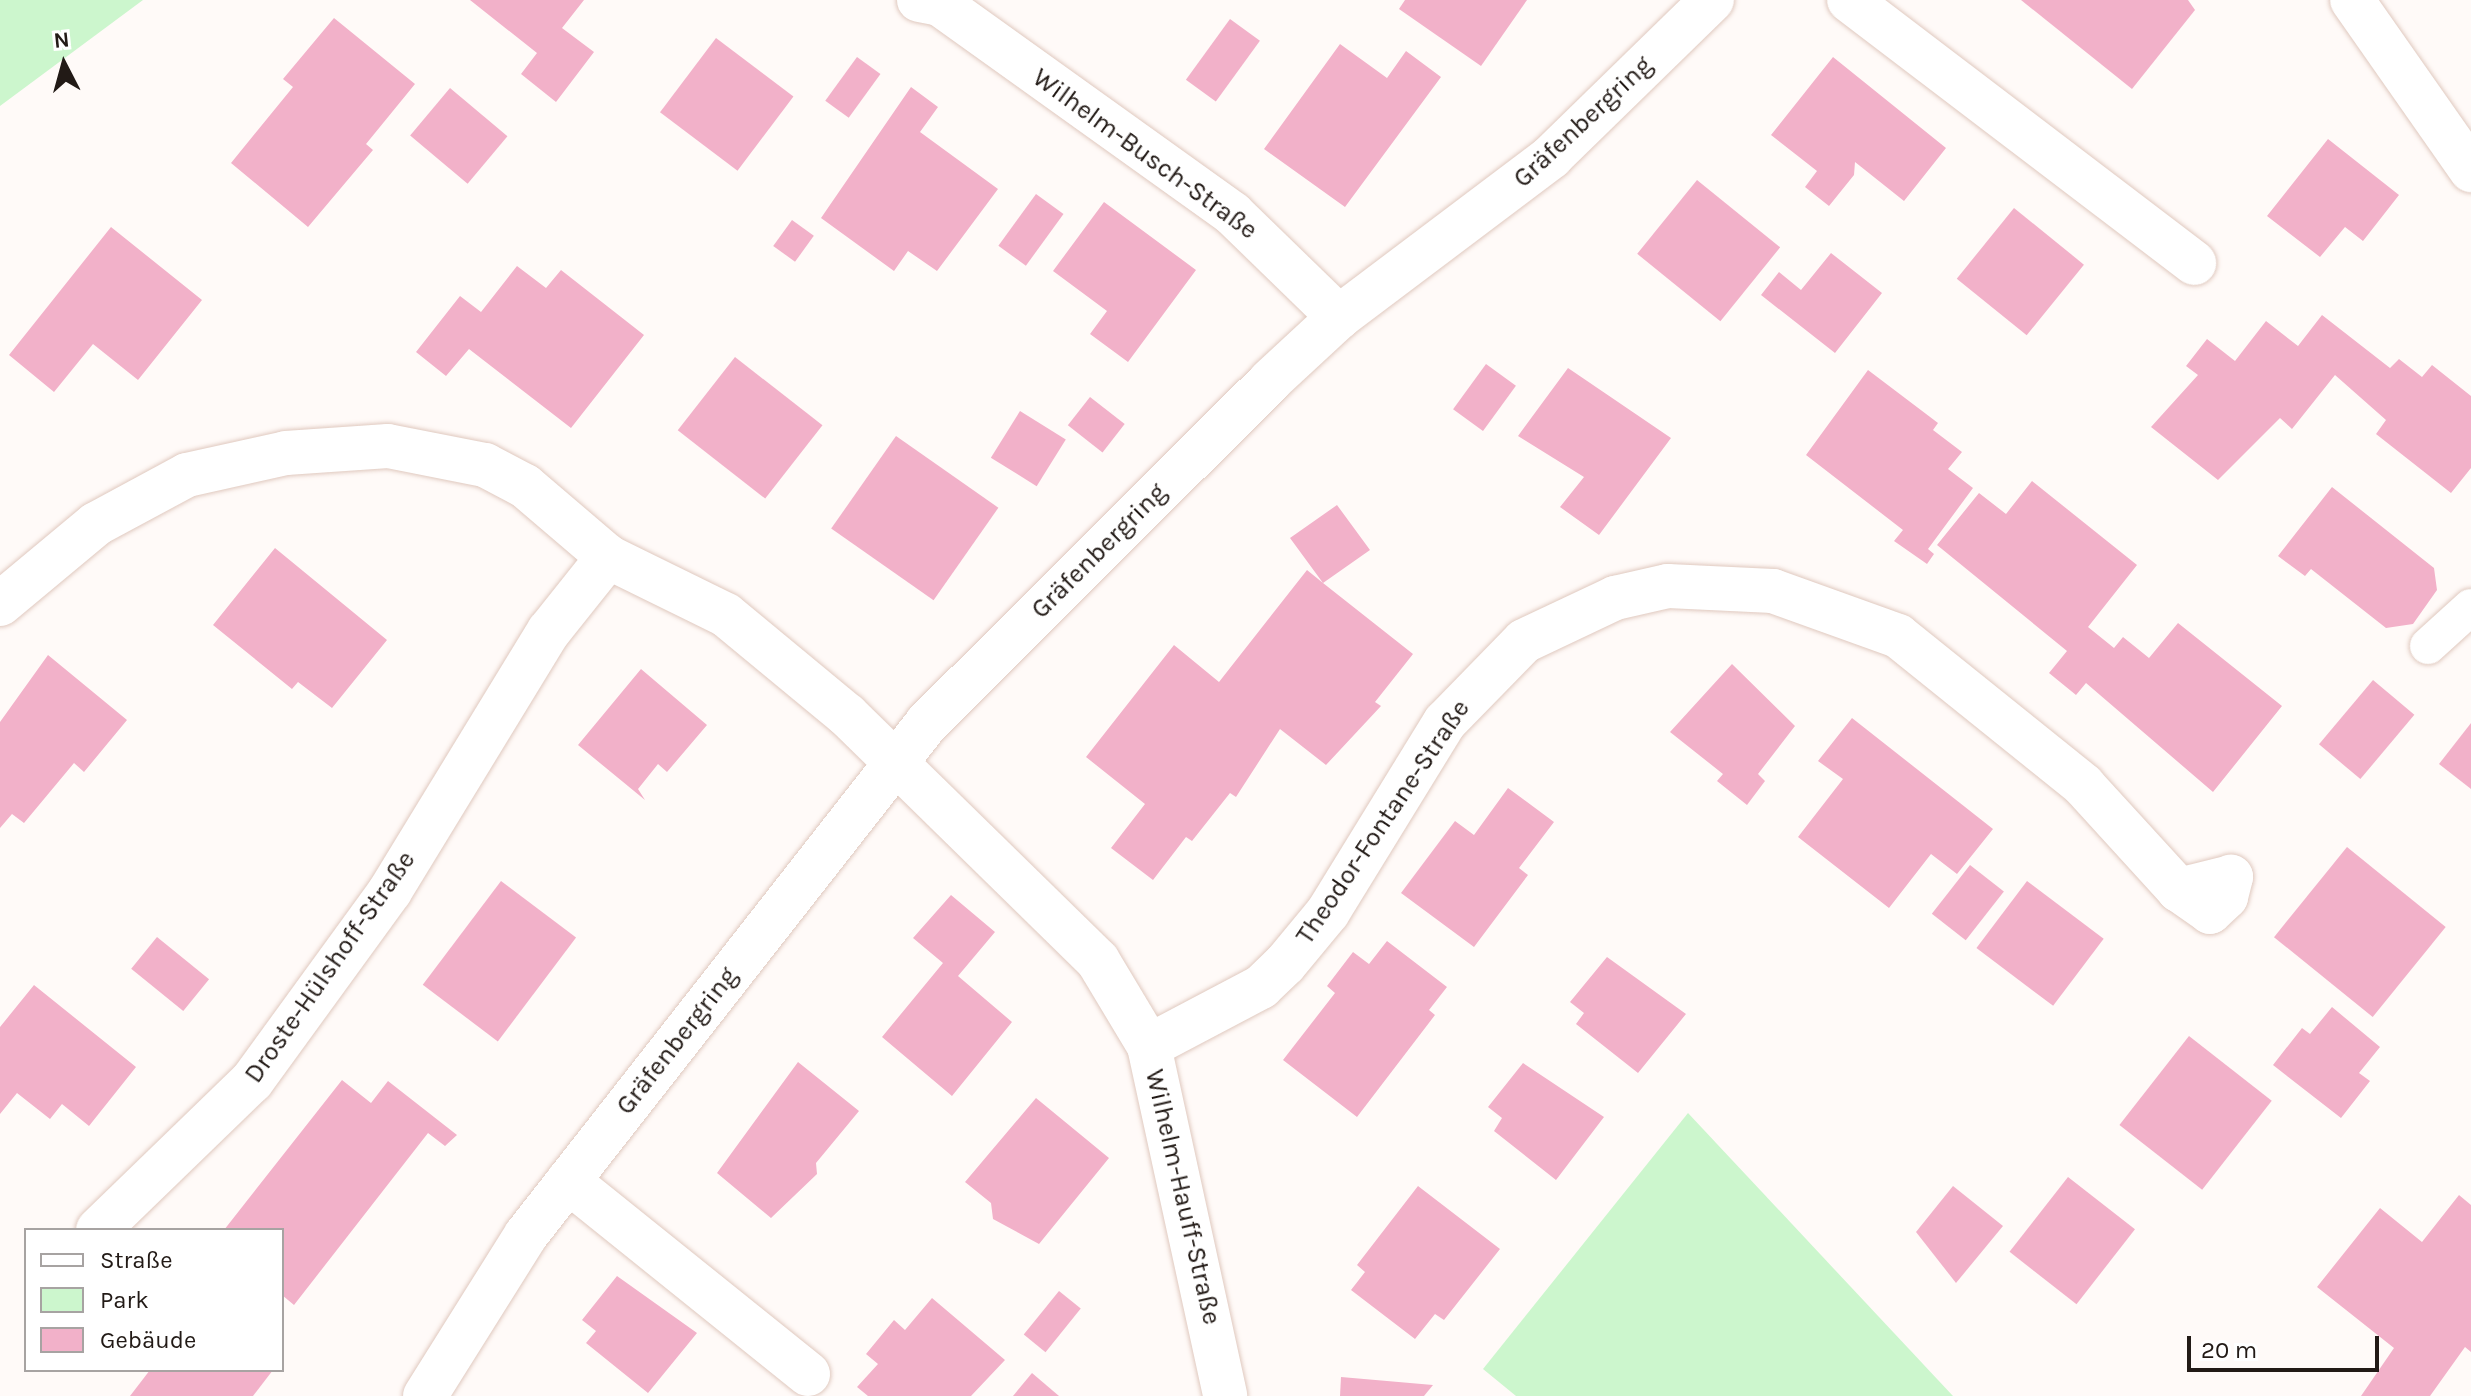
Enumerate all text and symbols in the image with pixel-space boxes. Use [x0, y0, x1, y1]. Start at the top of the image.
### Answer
north arrow [24, 24, 104, 104]
text: N [52, 26, 71, 54]
street label: Gräfenbergring [1507, 50, 1659, 194]
street label: Wilhelm-Busch-Straße [1027, 62, 1263, 246]
street label: Gräfenbergring [1025, 477, 1173, 625]
street label: Theodor-Fontane-Straße [1290, 694, 1476, 950]
street label: Droste-Hülshoff-Straße [238, 845, 422, 1089]
street label: Gräfenbergring [610, 961, 744, 1121]
street label: Wilhelm-Hauff-Straße [1138, 1066, 1228, 1328]
legend [24, 1228, 284, 1372]
text: Straße [100, 1246, 172, 1274]
text: Park [100, 1286, 149, 1314]
scale bar [2191, 1320, 2383, 1370]
text: Gebäude [100, 1326, 196, 1354]
text: 20 m [2201, 1336, 2257, 1364]

